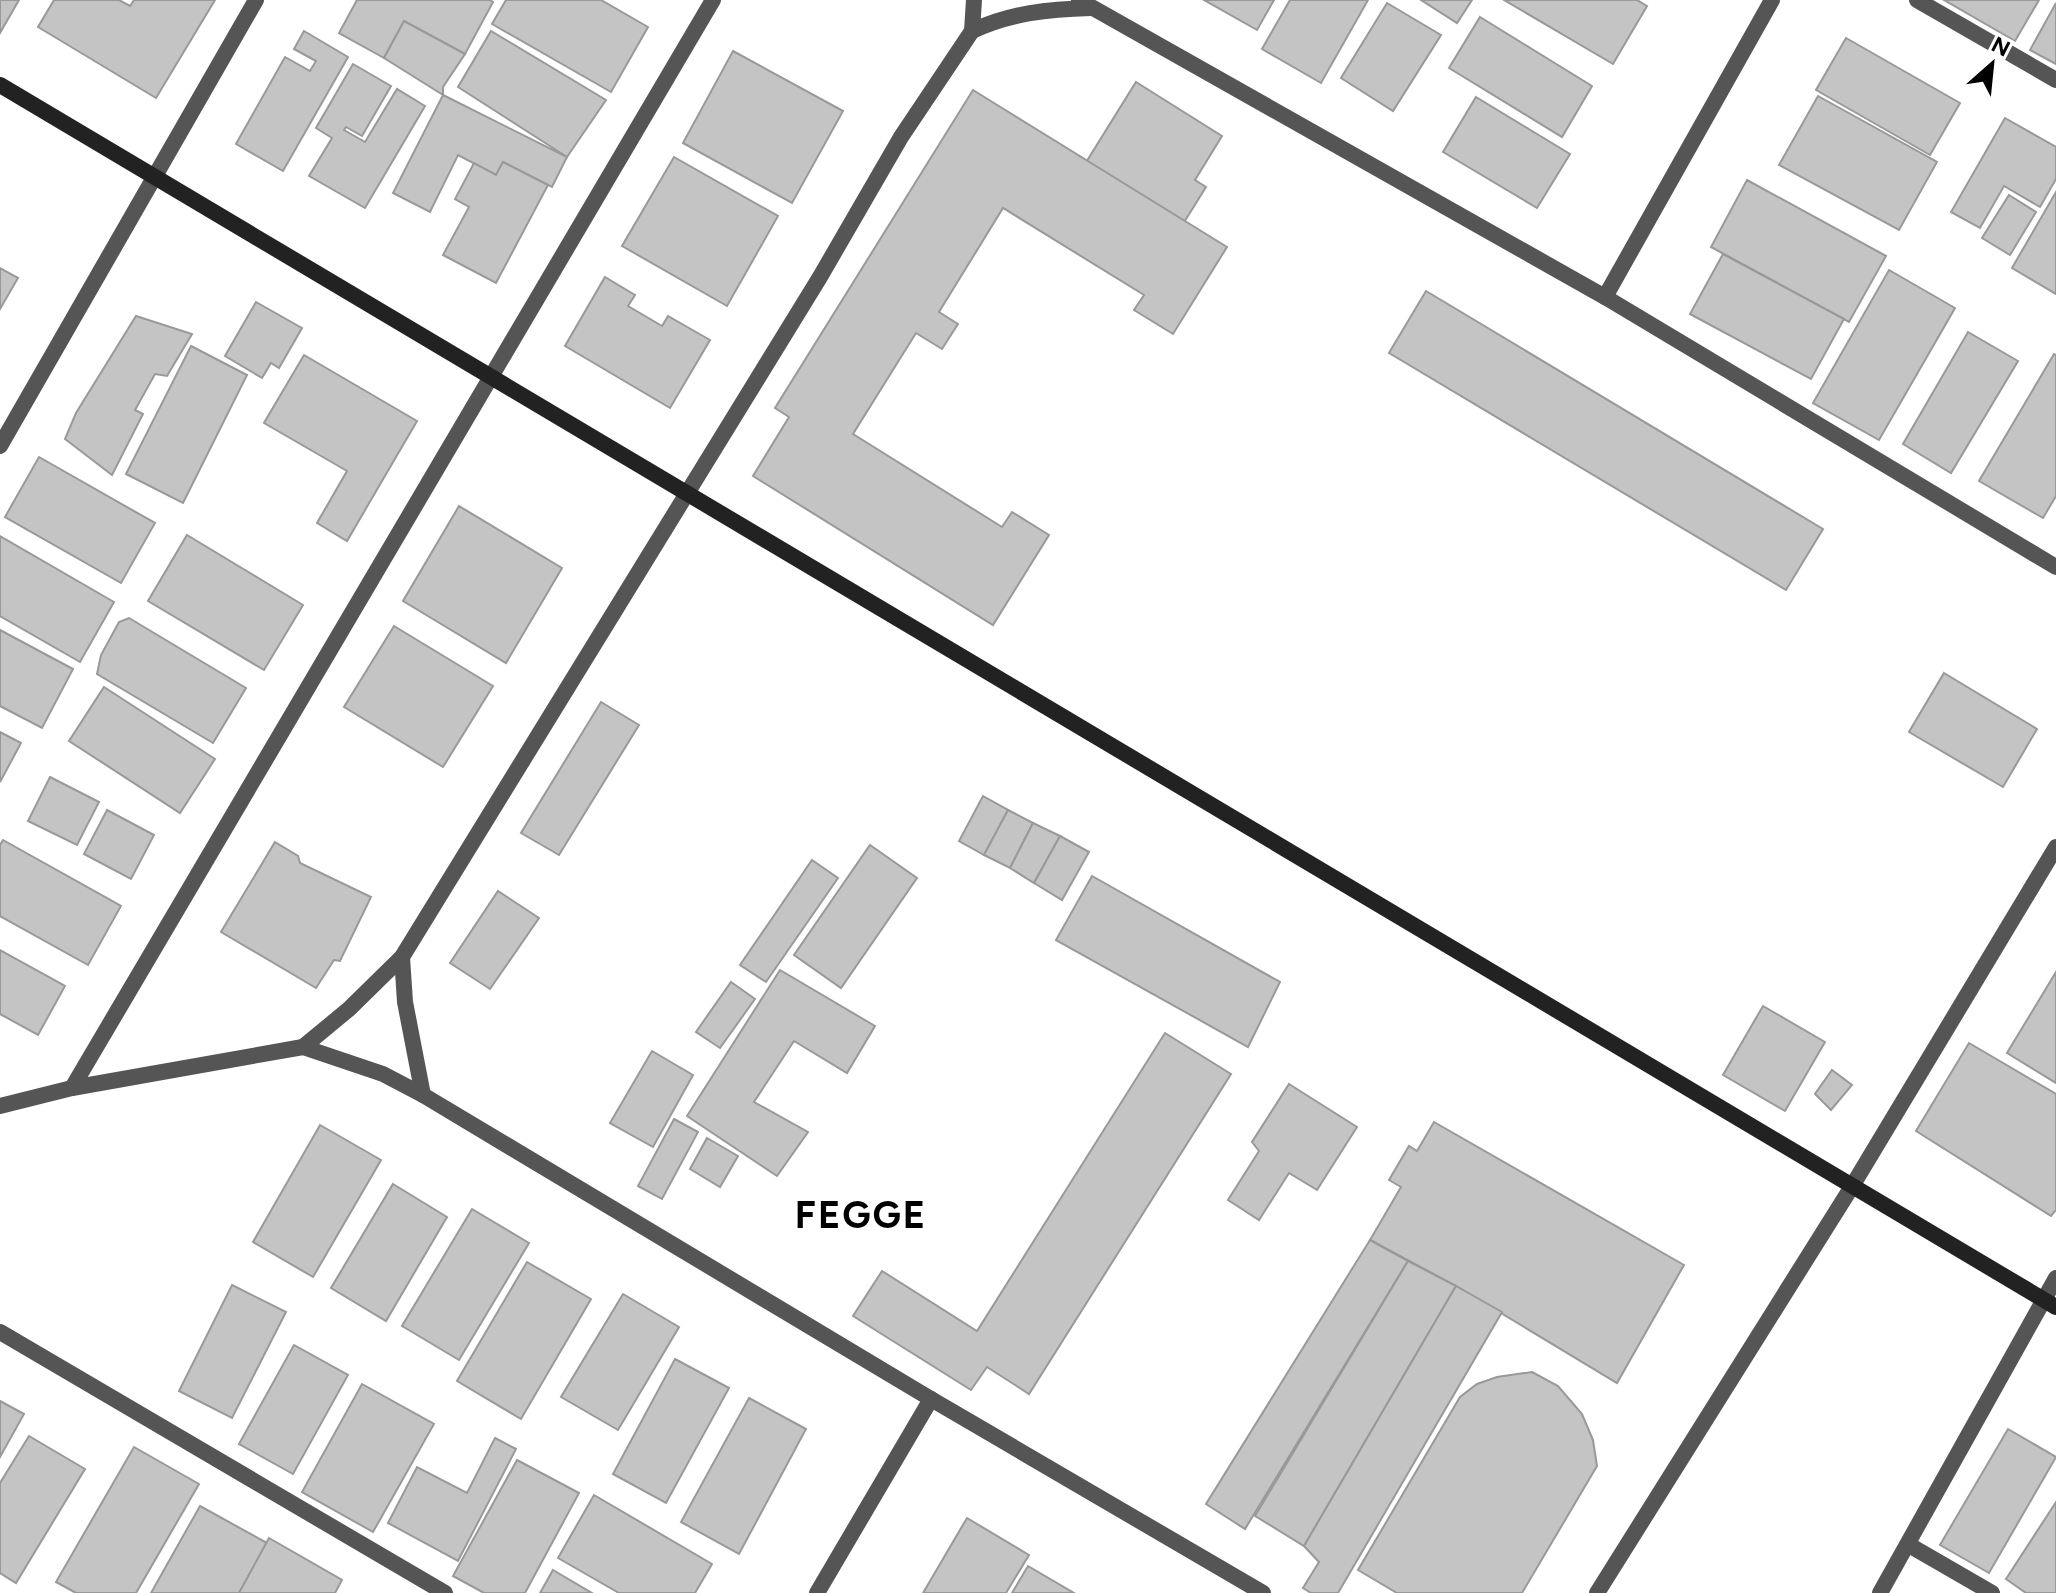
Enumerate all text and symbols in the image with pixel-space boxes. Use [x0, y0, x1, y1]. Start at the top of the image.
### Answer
north arrow [1952, 24, 2032, 104]
text: N [1987, 31, 2015, 63]
district label: FEGGE [795, 1192, 927, 1238]

